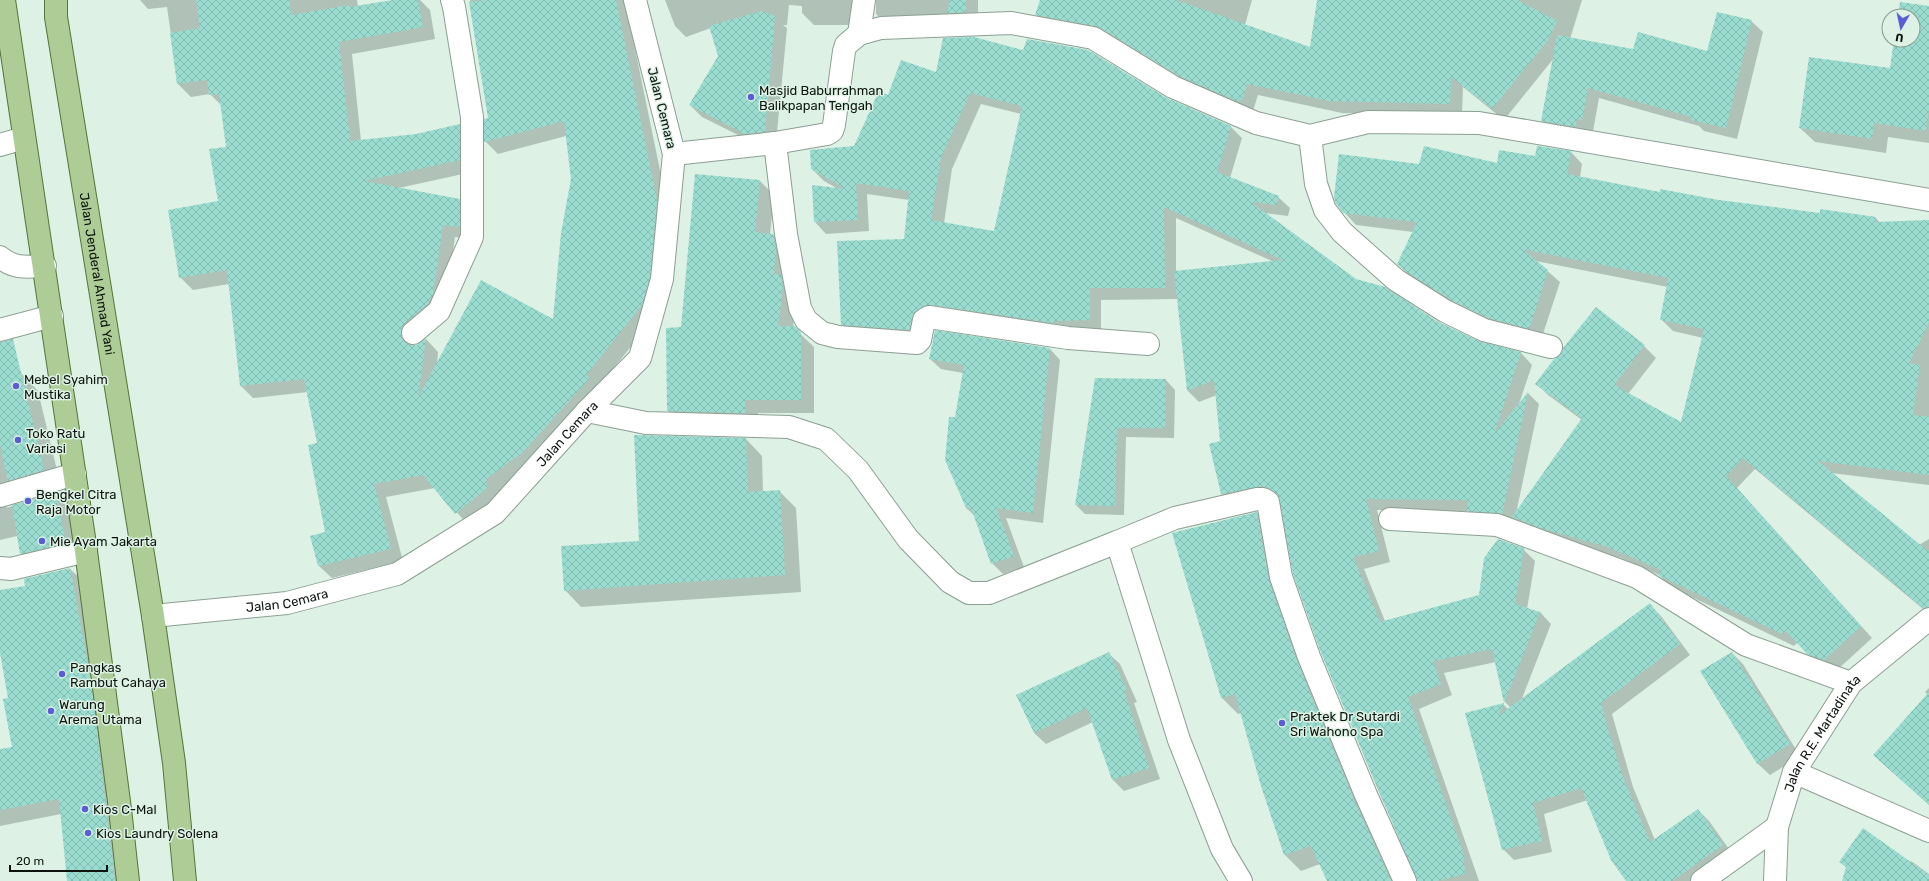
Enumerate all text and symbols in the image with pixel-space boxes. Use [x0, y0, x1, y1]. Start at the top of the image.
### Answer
north arrow [1881, 8, 1921, 48]
text: U [1895, 30, 1904, 44]
street label: Jalan Cemara [645, 66, 679, 150]
place label: Masjid Baburrahman Balikpapan Tengah [759, 83, 883, 114]
marker: Masjid Baburrahman Balikpapan Tengah [746, 92, 756, 102]
street label: Jalan Jenderal Ahmad Yani [77, 191, 118, 356]
place label: Mebel Syahim Mustika [24, 372, 108, 402]
marker: Mebel Syahim Mustika [11, 381, 21, 391]
street label: Jalan Cemara [533, 397, 601, 469]
place label: Toko Ratu Variasi [26, 426, 85, 456]
marker: Toko Ratu Variasi [13, 435, 23, 445]
place label: Bengkel Citra Raja Motor [36, 487, 117, 517]
marker: Bengkel Citra Raja Motor [23, 496, 33, 506]
place label: Mie Ayam Jakarta [50, 534, 157, 549]
marker: Mie Ayam Jakarta [37, 536, 47, 546]
street label: Jalan Cemara [245, 585, 330, 614]
place label: Pangkas Rambut Cahaya [70, 660, 166, 690]
marker: Pangkas Rambut Cahaya [57, 669, 67, 679]
street label: Jalan R.E. Martadinata [1781, 671, 1863, 794]
place label: Warung Arema Utama [59, 697, 142, 727]
marker: Warung Arema Utama [46, 706, 56, 716]
place label: Praktek Dr Sutardi Sri Wahono Spa [1290, 709, 1400, 739]
marker: Praktek Dr Sutardi Sri Wahono Spa [1277, 718, 1287, 728]
place label: Kios C-Mal [93, 802, 157, 817]
marker: Kios C-Mal [80, 804, 90, 814]
place label: Kios Laundry Solena [96, 826, 218, 841]
marker: Kios Laundry Solena [83, 828, 93, 838]
scale bar [10, 847, 107, 873]
text: 20 m [16, 854, 44, 868]

